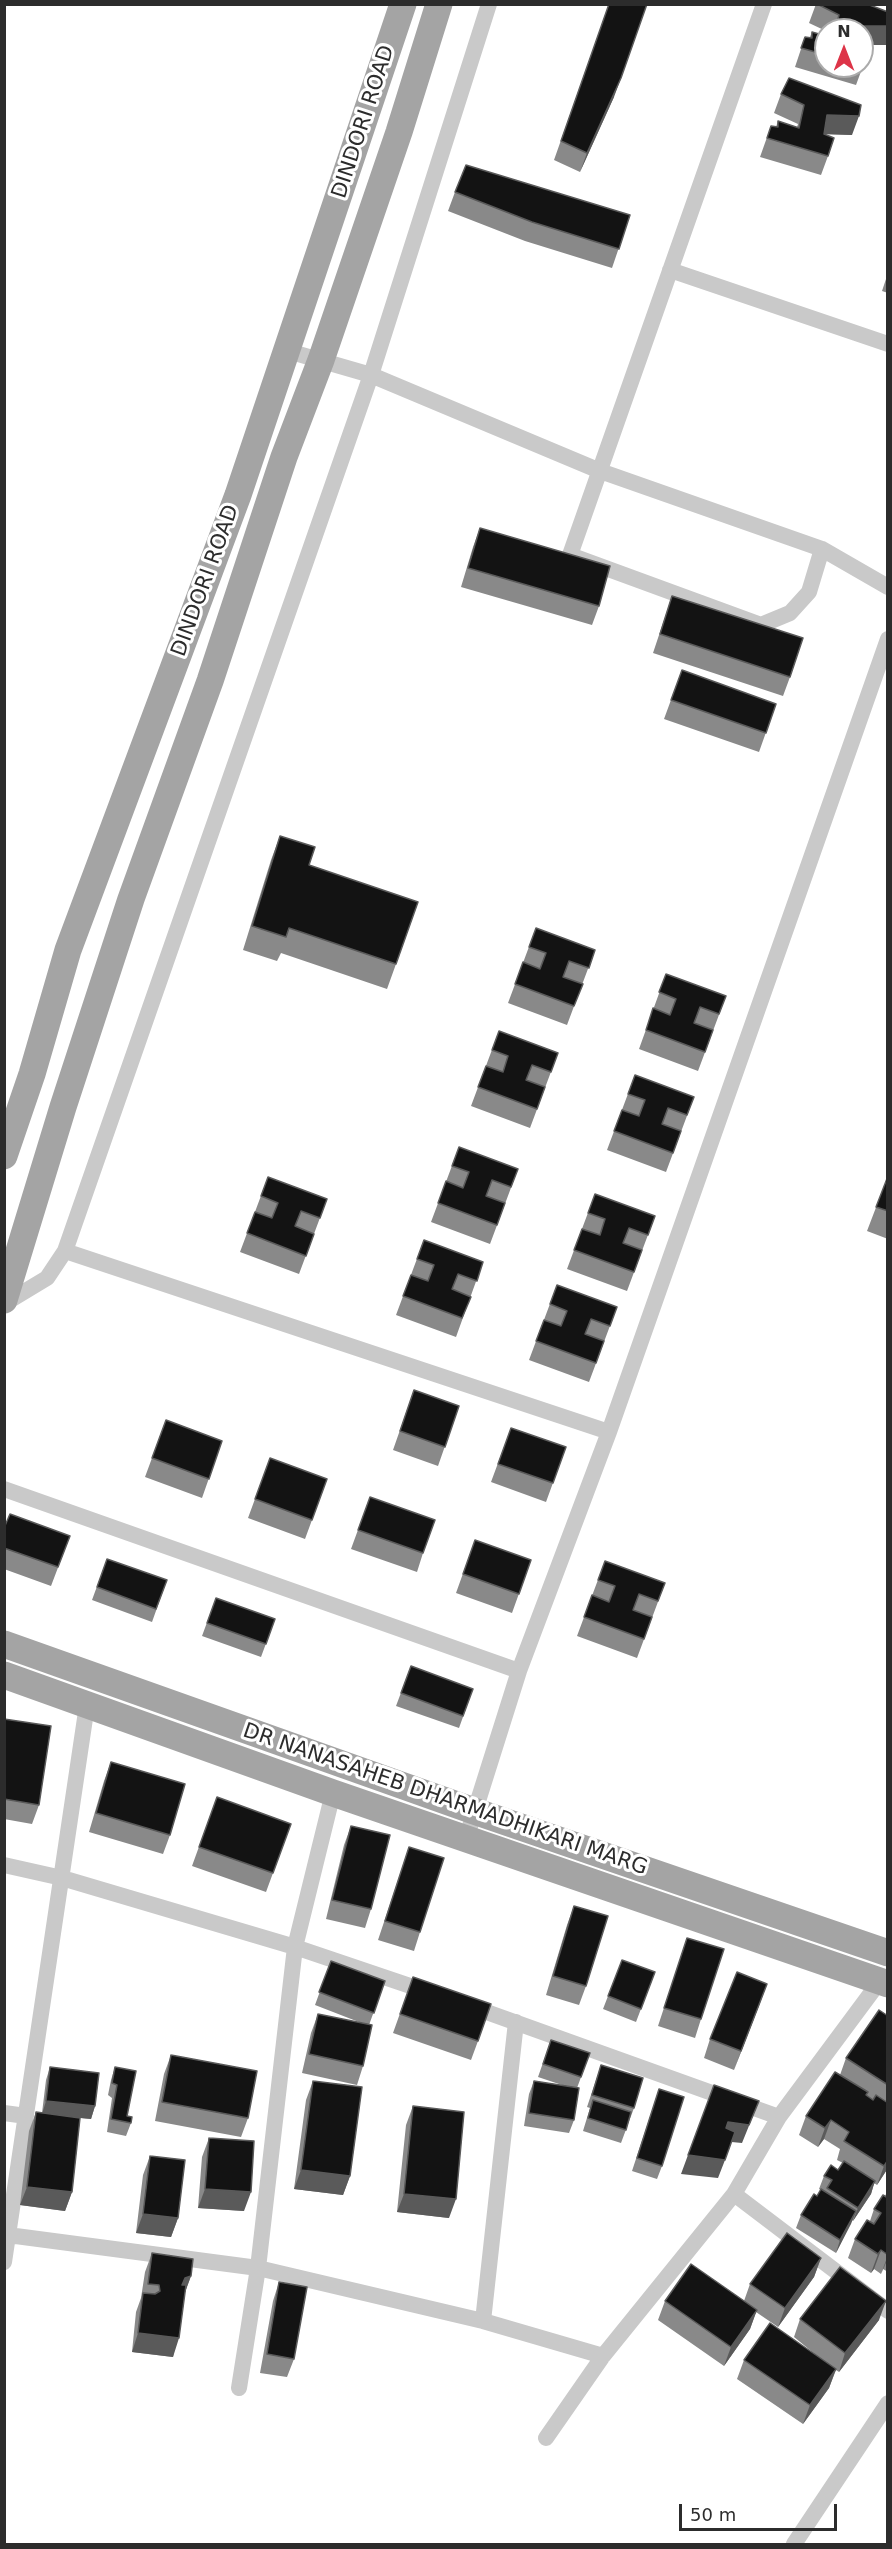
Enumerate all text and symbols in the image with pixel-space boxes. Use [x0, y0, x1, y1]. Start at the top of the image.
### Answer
north arrow [814, 18, 874, 78]
text: N [837, 22, 851, 41]
street label: DINDORI ROAD [327, 42, 401, 202]
street label: DINDORI ROAD [167, 502, 245, 660]
street label: DR NANASAHEB DHARMADHIKARI MARG [240, 1719, 650, 1881]
scale bar [682, 2492, 840, 2530]
text: 50 m [690, 2504, 736, 2525]

